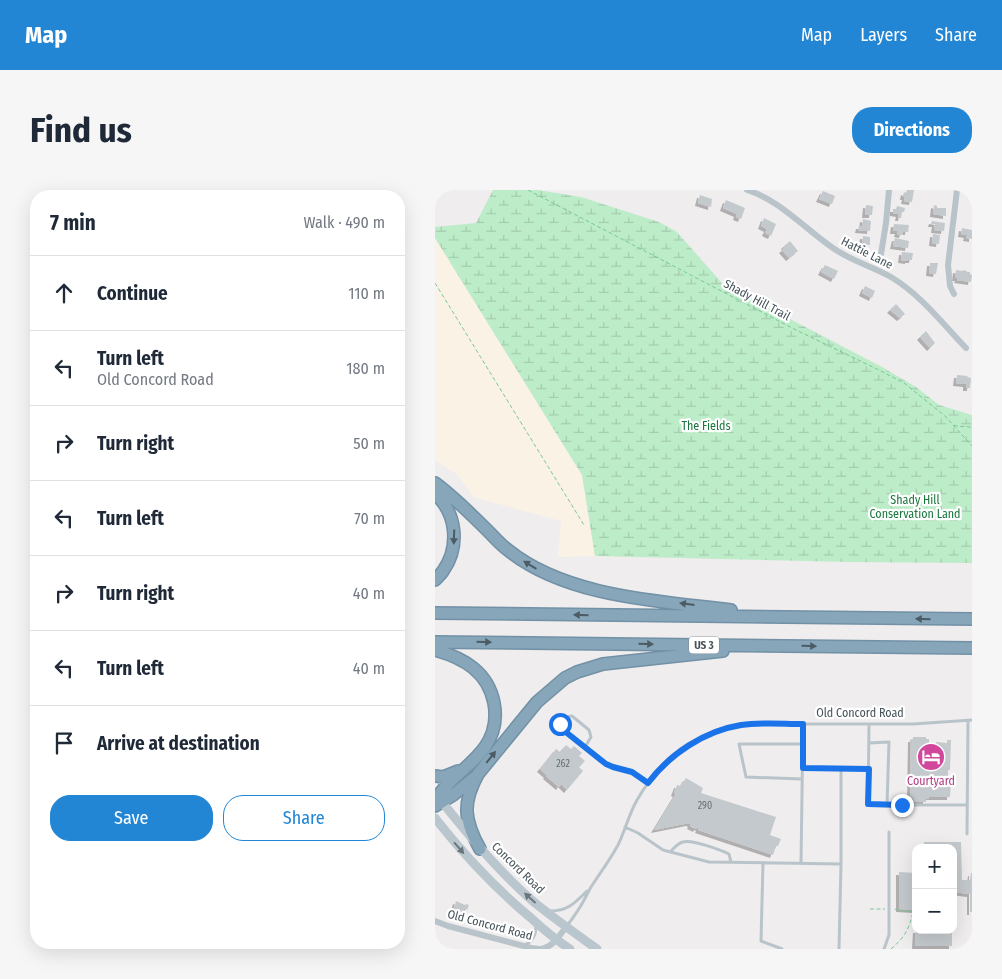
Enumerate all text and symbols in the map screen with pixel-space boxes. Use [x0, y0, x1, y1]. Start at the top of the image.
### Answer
text: Map [25, 21, 67, 49]
text: Map [801, 24, 832, 46]
text: Layers [860, 24, 907, 46]
text: Share [935, 24, 977, 46]
button: Directions [852, 107, 972, 153]
text: Find us [30, 109, 132, 151]
text: 7 min [50, 210, 96, 236]
text: Walk · 490 m [304, 213, 385, 232]
street label: Hattie Lane [839, 234, 895, 272]
street label: Shady Hill Trail [721, 277, 793, 323]
icon: ahead [50, 279, 78, 307]
text: Continue [97, 282, 168, 305]
text: 110 m [348, 284, 385, 303]
text: Turn left [97, 347, 164, 370]
icon: left [50, 354, 78, 382]
text: 180 m [346, 359, 385, 378]
text: Old Concord Road [97, 370, 214, 389]
park label: The Fields [681, 419, 731, 433]
icon: right [50, 429, 78, 457]
text: Turn right [97, 432, 174, 455]
text: 50 m [353, 434, 385, 453]
park label: Shady Hill Conservation Land [869, 493, 961, 521]
icon: left [50, 504, 78, 532]
text: Turn left [97, 507, 164, 530]
text: 70 m [354, 509, 385, 528]
one-way arrow [450, 529, 458, 545]
one-way arrow [524, 560, 537, 569]
icon: right [50, 579, 78, 607]
text: Turn right [97, 582, 174, 605]
text: 40 m [353, 584, 385, 603]
one-way arrow [678, 600, 694, 608]
one-way arrow [573, 611, 589, 619]
one-way arrow [915, 615, 931, 623]
road number: US 3 [689, 636, 719, 654]
one-way arrow [476, 638, 492, 646]
one-way arrow [638, 640, 654, 648]
one-way arrow [801, 642, 817, 650]
icon: left [50, 654, 78, 682]
text: Turn left [97, 657, 164, 680]
text: 40 m [353, 659, 385, 678]
street label: Old Concord Road [816, 706, 904, 720]
route start [549, 713, 572, 736]
icon: arrive [50, 729, 78, 757]
text: Arrive at destination [97, 732, 260, 755]
hotel icon: Courtyard [916, 742, 946, 772]
one-way arrow [486, 751, 497, 764]
house number: 262 [556, 758, 570, 770]
place label: Courtyard [907, 774, 955, 788]
route end [891, 794, 914, 817]
button: Save [50, 795, 213, 841]
button: Share [223, 795, 385, 841]
house number: 290 [698, 800, 712, 812]
street label: Concord Road [489, 839, 547, 897]
one-way arrow [454, 842, 465, 855]
map controls [912, 844, 957, 934]
button: + [912, 844, 957, 889]
button: − [912, 889, 957, 934]
one-way arrow [524, 893, 537, 904]
street label: Old Concord Road [446, 907, 534, 943]

